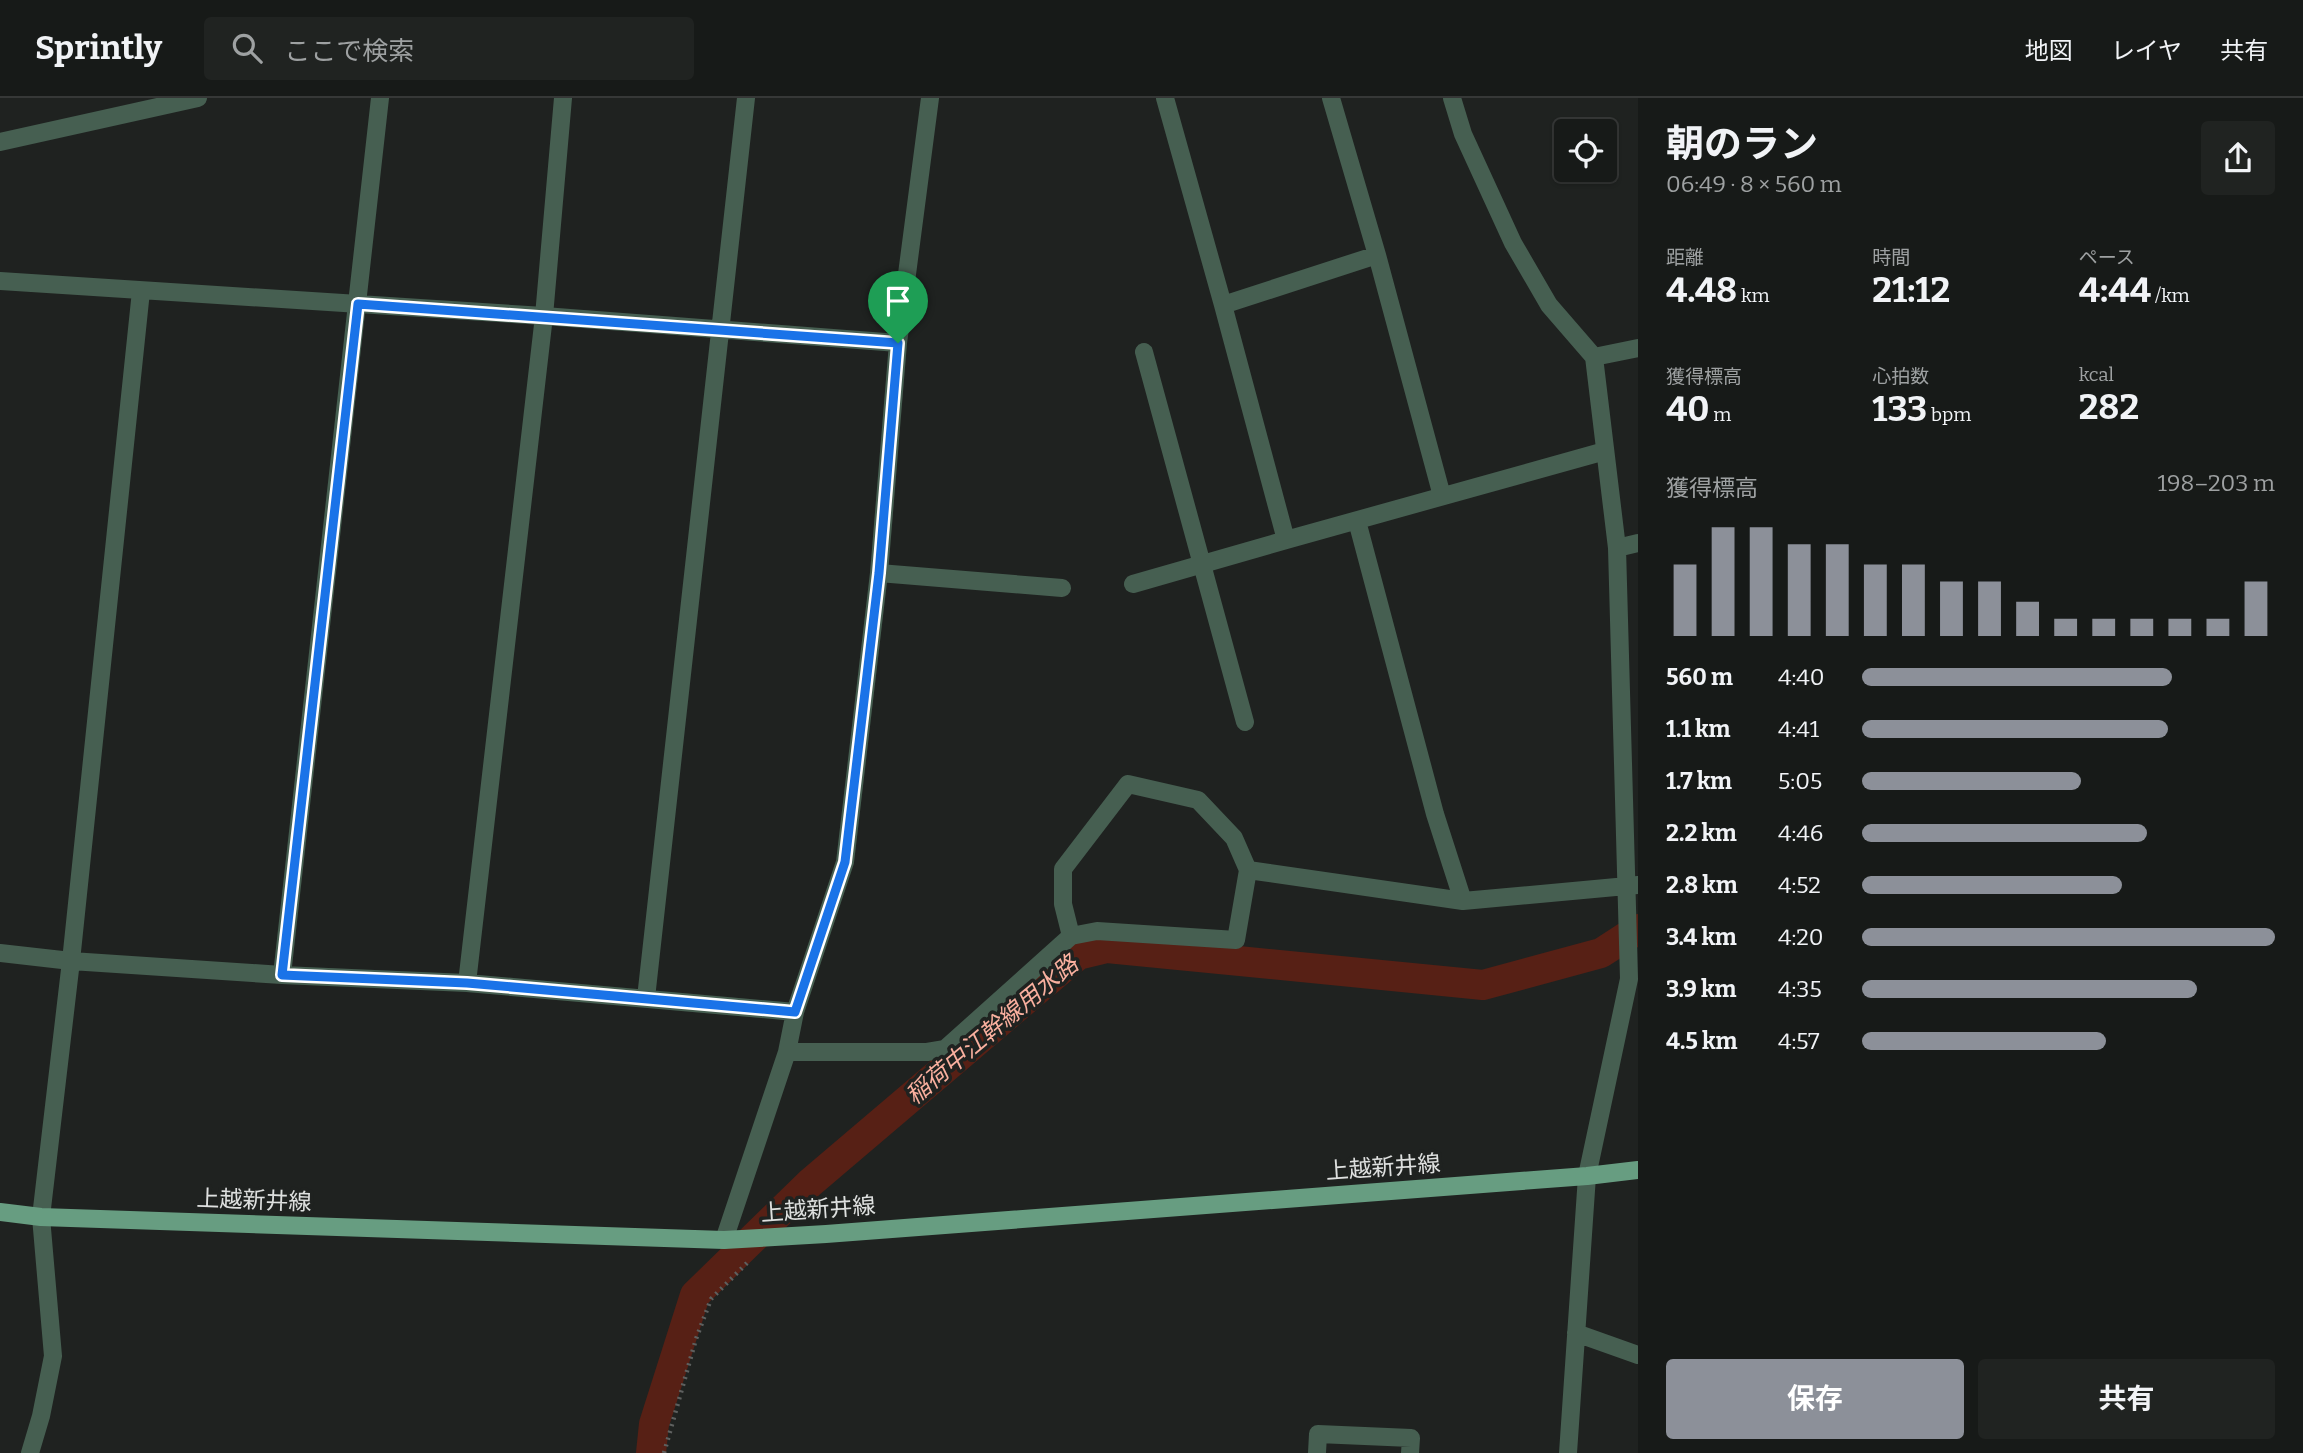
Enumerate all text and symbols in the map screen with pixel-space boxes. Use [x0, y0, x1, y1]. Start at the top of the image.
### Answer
search box [204, 17, 694, 80]
text: Sprintly [35, 28, 162, 68]
icon: search [228, 29, 266, 67]
text: ここで検索 [284, 36, 414, 67]
text: 地図 [2025, 37, 2073, 65]
text: レイヤ [2111, 37, 2182, 65]
text: 共有 [2220, 37, 2268, 65]
map controls [1554, 119, 1617, 182]
button: locate [1554, 119, 1617, 182]
text: 朝のラン [1666, 121, 1818, 167]
button: share [2201, 121, 2275, 195]
text: 06:49 · 8 × 560 m [1666, 170, 1842, 198]
text: 距離 [1666, 246, 1704, 269]
text: 時間 [1872, 246, 1910, 269]
text: ペース [2079, 246, 2135, 269]
text: 4.48 [1666, 269, 1737, 311]
text: 21:12 [1872, 269, 1950, 311]
text: 4:44 [2079, 269, 2151, 311]
pin [868, 271, 928, 343]
icon: arrive [879, 282, 917, 320]
text: km [1737, 284, 1770, 307]
text: /km [2151, 284, 2190, 307]
text: kcal [2079, 363, 2114, 386]
text: 獲得標高 [1666, 365, 1742, 388]
text: 心拍数 [1872, 365, 1929, 388]
text: 282 [2079, 386, 2139, 428]
text: 40 [1666, 388, 1710, 430]
text: 133 [1872, 388, 1927, 430]
text: m [1710, 403, 1731, 426]
text: bpm [1927, 403, 1971, 426]
text: 198–203 m [2158, 469, 2275, 497]
text: 獲得標高 [1666, 474, 1758, 502]
text: 560 m [1666, 663, 1733, 691]
text: 4:40 [1778, 663, 1824, 691]
text: 1.1 km [1666, 715, 1730, 743]
text: 4:41 [1778, 715, 1819, 743]
text: 1.7 km [1666, 767, 1732, 795]
text: 5:05 [1778, 767, 1822, 795]
text: 2.2 km [1666, 819, 1737, 847]
text: 4:46 [1778, 819, 1823, 847]
text: 2.8 km [1666, 871, 1738, 899]
text: 4:52 [1778, 871, 1821, 899]
text: 3.4 km [1666, 923, 1737, 951]
text: 4:20 [1778, 923, 1824, 951]
water label: 稲荷中江幹線用水路 [900, 949, 1085, 1110]
text: 3.9 km [1666, 975, 1736, 1003]
text: 4:35 [1778, 975, 1822, 1003]
text: 4.5 km [1666, 1027, 1737, 1055]
text: 4:57 [1778, 1027, 1820, 1055]
street label: 上越新井線 [1325, 1149, 1441, 1185]
street label: 上越新井線 [196, 1184, 312, 1216]
street label: 上越新井線 [760, 1191, 876, 1227]
button: 保存 [1666, 1359, 1964, 1439]
button: 共有 [1978, 1359, 2275, 1439]

